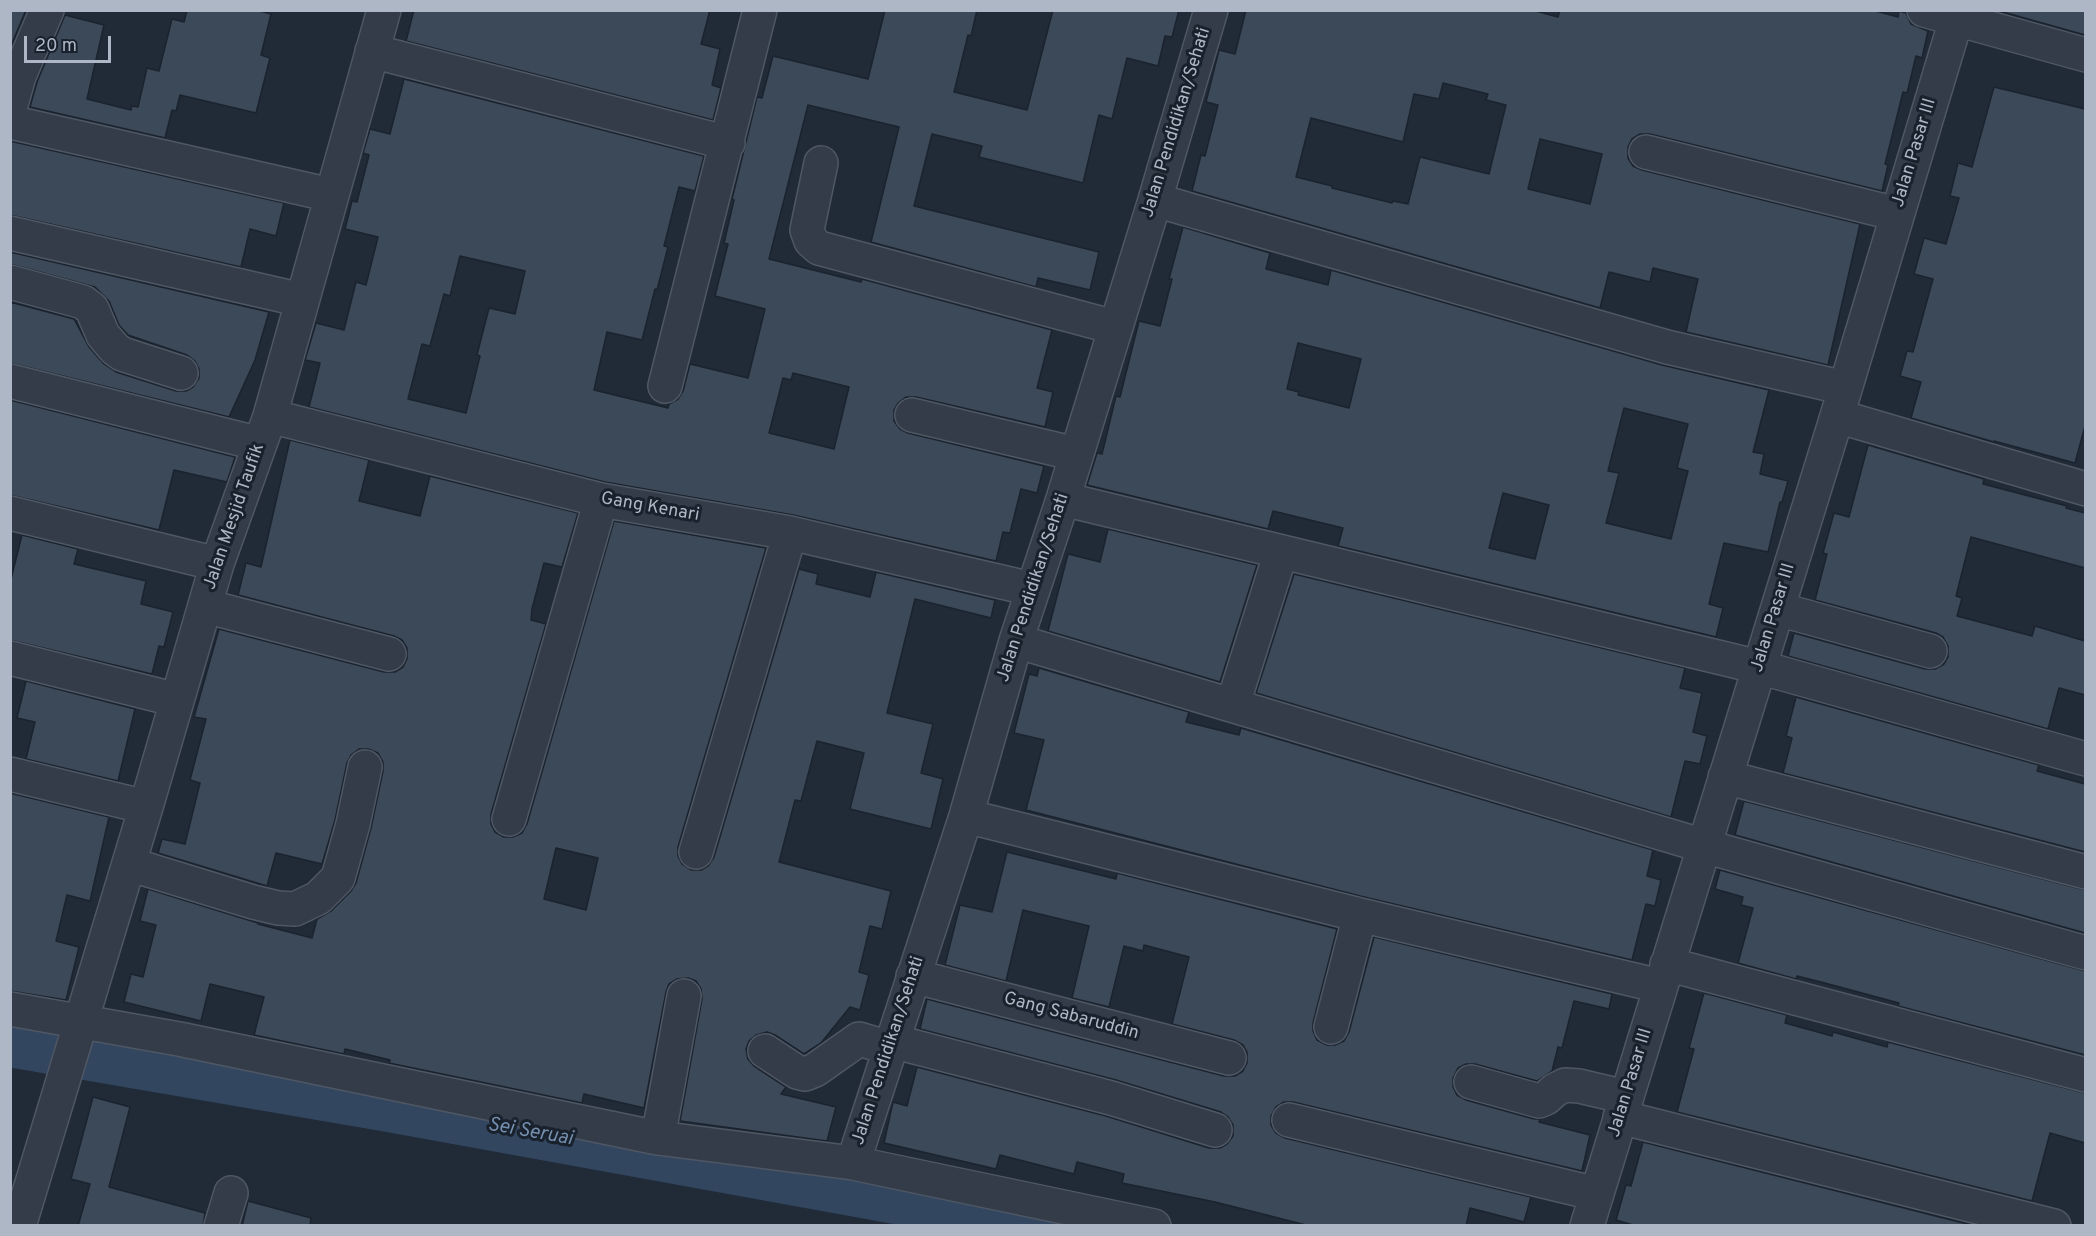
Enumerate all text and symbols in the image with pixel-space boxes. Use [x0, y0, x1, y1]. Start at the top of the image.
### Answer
scale bar [27, 24, 114, 62]
street label: Jalan Pendidikan/Sehati [1138, 26, 1216, 220]
text: 20 m [35, 35, 77, 58]
street label: Jalan Pasar III [1888, 96, 1942, 210]
street label: Jalan Mesjid Taufik [200, 441, 270, 593]
street label: Gang Kenari [599, 489, 701, 527]
street label: Jalan Pendidikan/Sehati [993, 491, 1075, 685]
street label: Jalan Pasar III [1747, 561, 1801, 675]
street label: Jalan Pendidikan/Sehati [848, 954, 930, 1148]
street label: Gang Sabaruddin [1001, 989, 1141, 1045]
street label: Jalan Pasar III [1604, 1026, 1658, 1140]
water label: Sei Seruai [486, 1114, 574, 1152]

